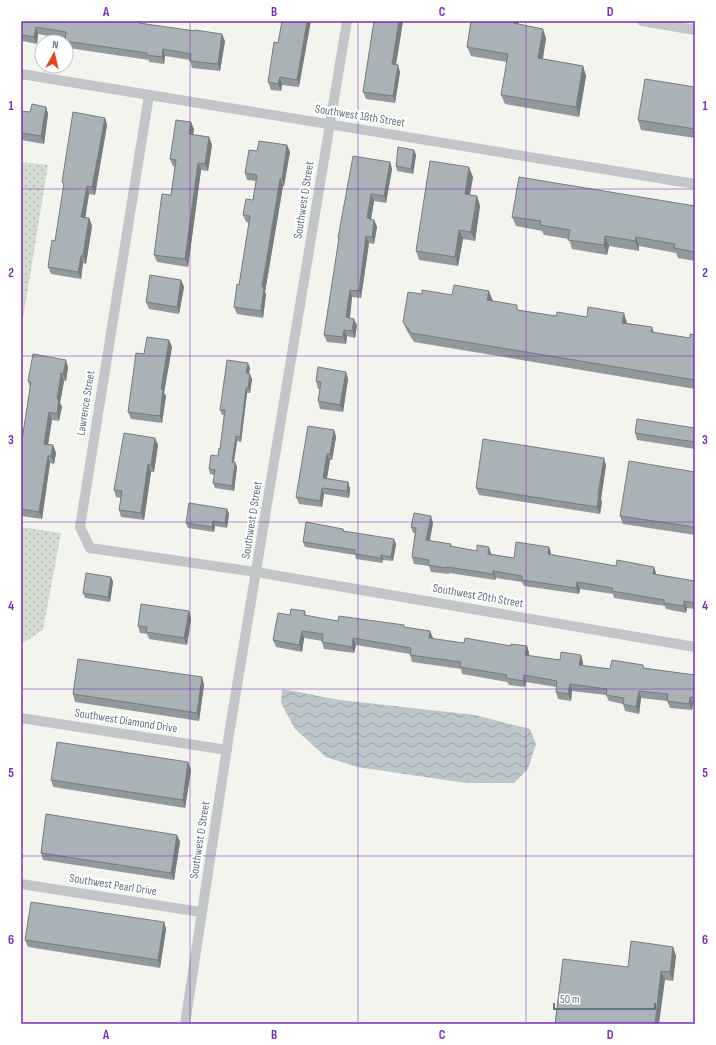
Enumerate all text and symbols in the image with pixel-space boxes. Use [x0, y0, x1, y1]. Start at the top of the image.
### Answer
text: A [102, 4, 110, 20]
text: B [271, 4, 277, 20]
text: C [439, 4, 446, 20]
text: D [607, 4, 614, 20]
north arrow [34, 34, 74, 74]
text: N [52, 38, 59, 51]
text: 1 [8, 98, 14, 114]
text: 1 [702, 98, 708, 114]
street label: Southwest 18th Street [314, 101, 406, 131]
street label: Southwest D Street [290, 160, 318, 240]
text: 2 [8, 265, 14, 281]
text: 2 [702, 265, 708, 281]
street label: Lawrence Street [73, 369, 99, 437]
text: 3 [8, 432, 14, 448]
text: 3 [702, 432, 708, 448]
street label: Southwest D Street [238, 480, 266, 560]
street label: Southwest 20th Street [432, 581, 525, 611]
text: 4 [8, 598, 14, 614]
text: 4 [702, 598, 708, 614]
street label: Southwest Diamond Drive [74, 705, 179, 737]
text: 5 [8, 765, 14, 781]
text: 5 [702, 765, 708, 781]
street label: Southwest D Street [186, 800, 214, 880]
street label: Southwest Pearl Drive [68, 871, 158, 899]
text: 6 [8, 932, 14, 948]
text: 6 [702, 932, 708, 948]
scale bar [554, 985, 655, 1011]
text: 50 m [560, 992, 580, 1007]
text: A [102, 1027, 110, 1043]
text: B [271, 1027, 277, 1043]
text: C [439, 1027, 446, 1043]
text: D [607, 1027, 614, 1043]

